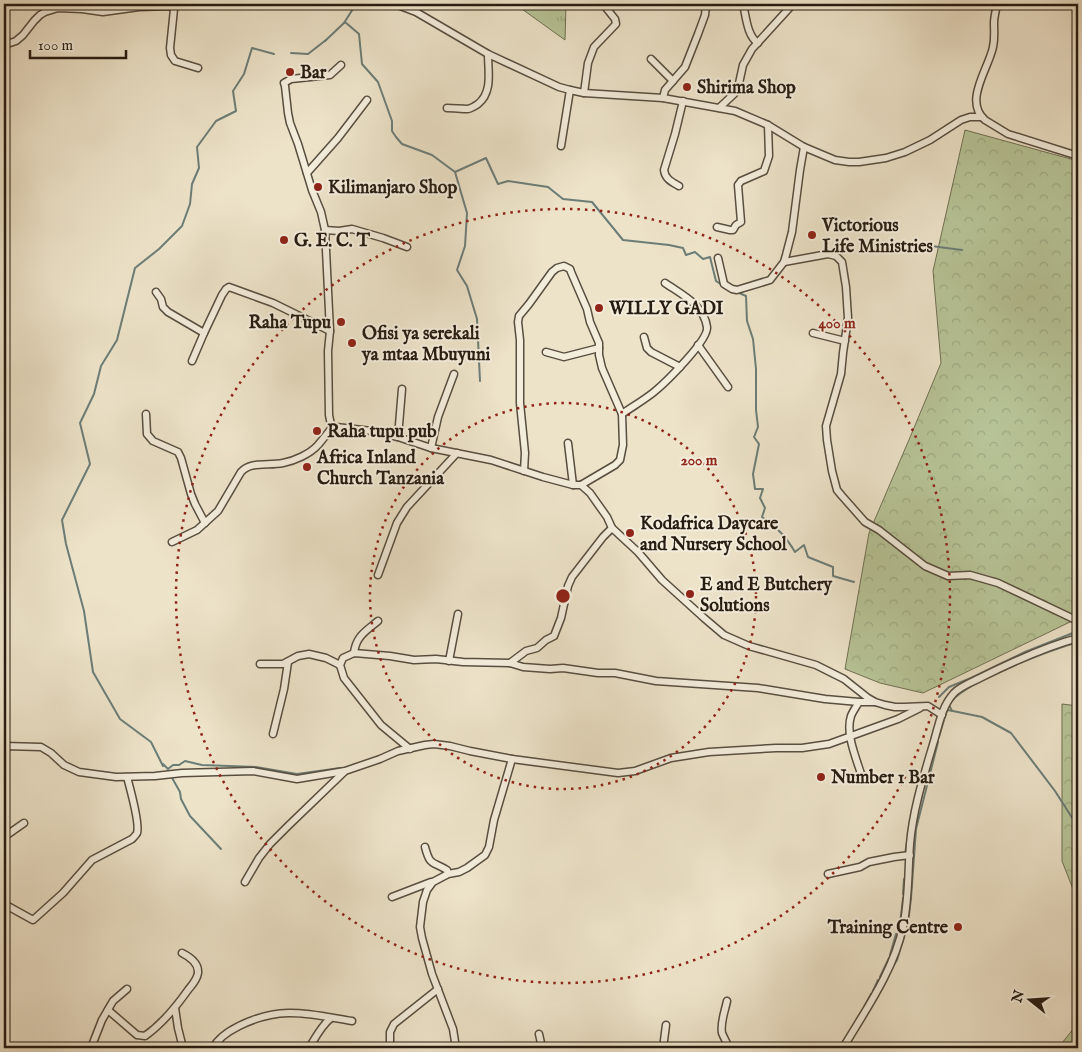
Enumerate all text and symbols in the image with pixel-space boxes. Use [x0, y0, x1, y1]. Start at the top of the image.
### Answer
scale bar [30, 28, 126, 60]
text: 100 m [38, 36, 74, 55]
place label: Bar [300, 62, 327, 85]
marker: Bar [284, 66, 296, 78]
place label: Shirima Shop [697, 77, 796, 100]
marker: Shirima Shop [681, 81, 693, 93]
place label: Kilimanjaro Shop [328, 177, 458, 200]
marker: Kilimanjaro Shop [312, 181, 324, 193]
place label: Victorious Life Ministries [821, 215, 934, 259]
marker: Victorious Life Ministries [806, 229, 818, 241]
place label: G. E. C. T [294, 230, 371, 253]
marker: G. E. C. T [278, 234, 290, 246]
place label: WILLY GADI [608, 298, 724, 321]
marker: WILLY GADI [593, 302, 605, 314]
place label: Raha Tupu [248, 312, 332, 335]
text: 400 m [819, 314, 856, 333]
marker: Raha Tupu [335, 316, 347, 328]
place label: Ofisi ya serekali ya mtaa Mbuyuni [361, 323, 490, 367]
marker: Ofisi ya serekali ya mtaa Mbuyuni [346, 337, 358, 349]
place label: Raha tupu pub [327, 421, 437, 444]
marker: Raha tupu pub [311, 425, 323, 437]
place label: Africa Inland Church Tanzania [316, 447, 445, 491]
text: 200 m [681, 451, 718, 470]
marker: Africa Inland Church Tanzania [301, 461, 313, 473]
place label: Kodafrica Daycare and Nursery School [640, 513, 788, 557]
marker: Kodafrica Daycare and Nursery School [624, 527, 636, 539]
place label: E and E Butchery Solutions [700, 574, 833, 618]
centre of rings [554, 587, 572, 605]
marker: E and E Butchery Solutions [684, 588, 696, 600]
place label: Number 1 Bar [830, 767, 935, 790]
marker: Number 1 Bar [815, 771, 827, 783]
place label: Training Centre [827, 917, 949, 940]
marker: Training Centre [952, 921, 964, 933]
north arrow [1004, 974, 1054, 1024]
text: N [1008, 988, 1029, 1006]

